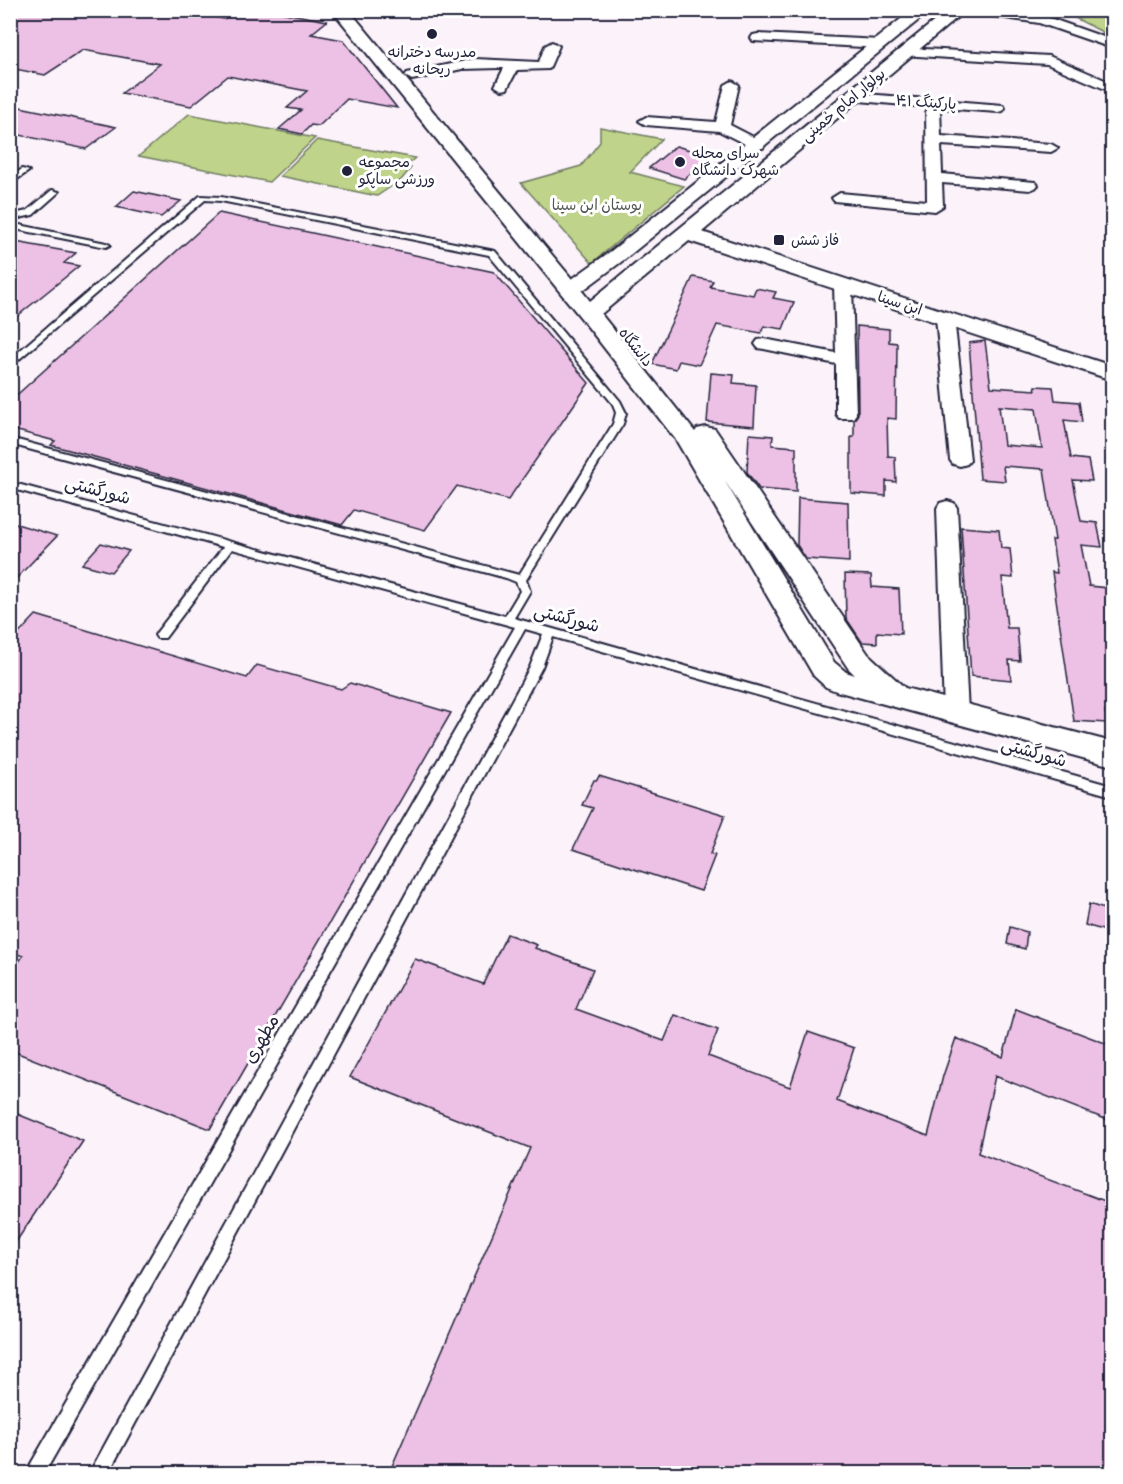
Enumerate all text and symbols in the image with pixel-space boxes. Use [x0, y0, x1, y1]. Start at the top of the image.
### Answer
marker: مدرسه دخترانه ریحانه [425, 27, 439, 41]
place label: مدرسه دخترانه ریحانه [388, 43, 476, 78]
street label: بولوار امام خمینی [797, 64, 890, 147]
street label: پارکینگ ۴۱ [895, 91, 957, 114]
place label: سرای محله شهرک دانشگاه [692, 144, 779, 179]
place label: مجموعه ورزشی ساپکو [358, 153, 435, 189]
marker: سرای محله شهرک دانشگاه [673, 155, 687, 169]
marker: مجموعه ورزشی ساپکو [340, 164, 354, 178]
park label: بوستان ابن سینا [552, 196, 642, 214]
place label: فاز شش [791, 231, 839, 249]
marker: فاز شش [772, 233, 786, 247]
street label: ابن سینا [875, 287, 925, 319]
street label: دانشگاه [615, 324, 657, 370]
street label: شورگشتی [63, 471, 133, 509]
street label: شورگشتی [532, 599, 602, 637]
street label: شورگشتی [999, 732, 1069, 772]
street label: مطهری [238, 1011, 284, 1067]

